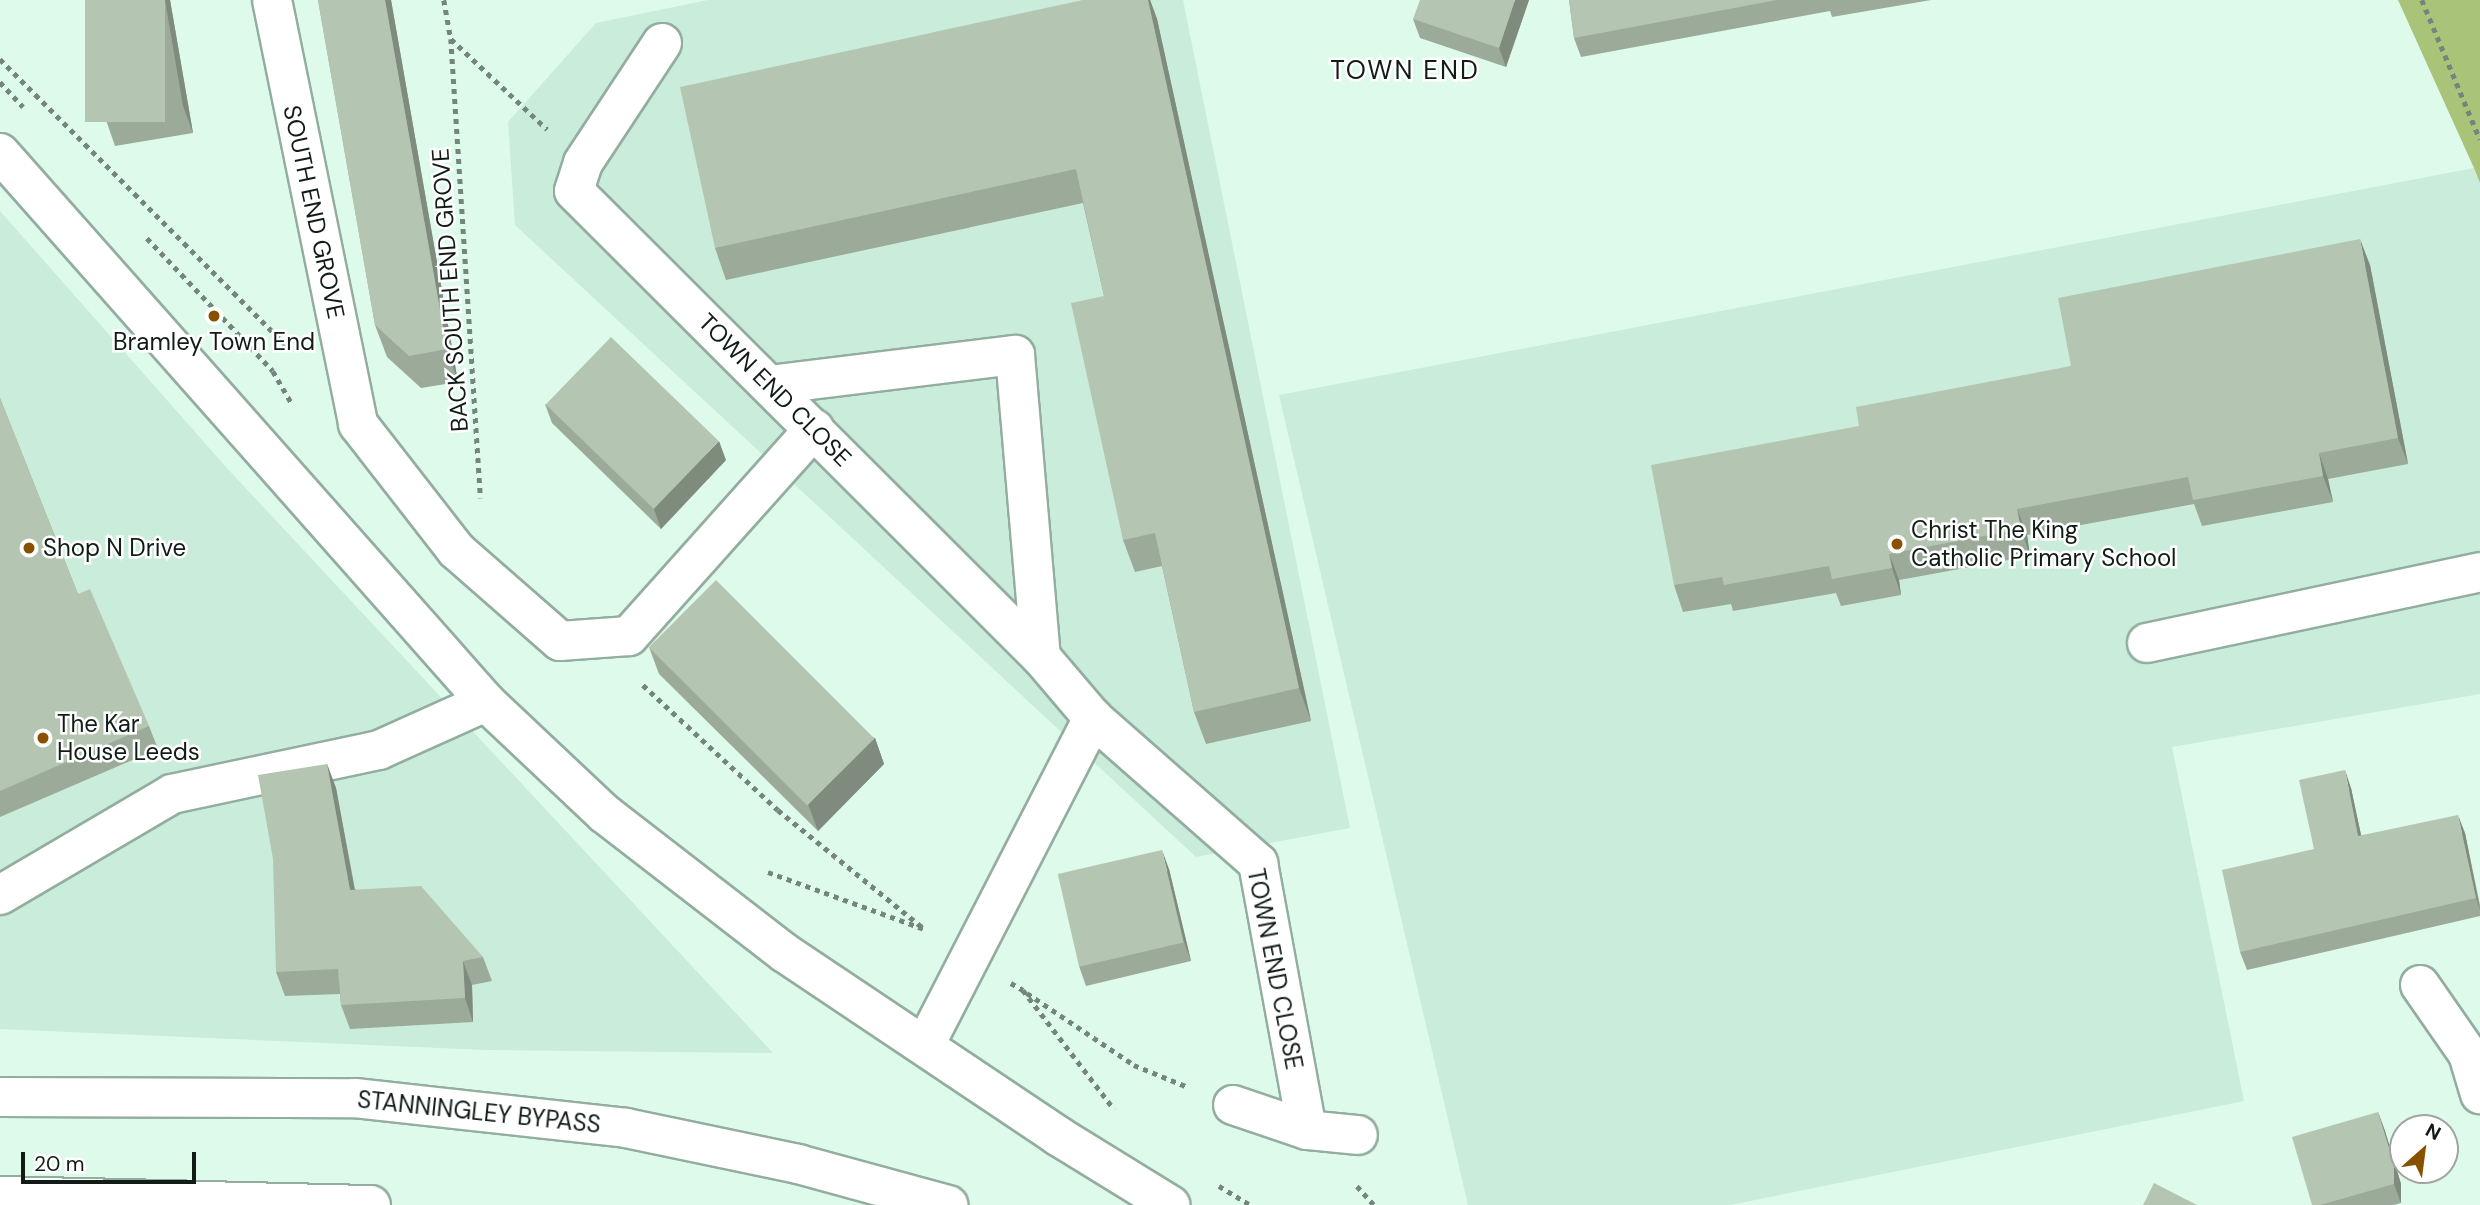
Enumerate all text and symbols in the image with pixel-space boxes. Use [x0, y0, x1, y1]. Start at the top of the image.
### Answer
district label: TOWN END [1331, 55, 1479, 87]
street label: SOUTH END GROVE [277, 103, 351, 321]
street label: BACK SOUTH END GROVE [426, 147, 474, 433]
marker: Bramley Town End [206, 308, 222, 324]
street label: TOWN END CLOSE [693, 308, 857, 472]
place label: Bramley Town End [113, 328, 315, 356]
place label: Christ The King Catholic Primary School [1911, 516, 2176, 572]
place label: Shop N Drive [43, 534, 186, 562]
marker: Christ The King Catholic Primary School [1889, 536, 1905, 552]
marker: Shop N Drive [21, 540, 37, 556]
place label: The Kar House Leeds [57, 710, 200, 766]
marker: The Kar House Leeds [35, 730, 51, 746]
street label: TOWN END CLOSE [1241, 866, 1309, 1072]
street label: STANNINGLEY BYPASS [356, 1085, 602, 1139]
north arrow [2389, 1114, 2459, 1184]
text: N [2421, 1117, 2445, 1146]
scale bar [24, 1138, 200, 1182]
text: 20 m [34, 1150, 85, 1178]

